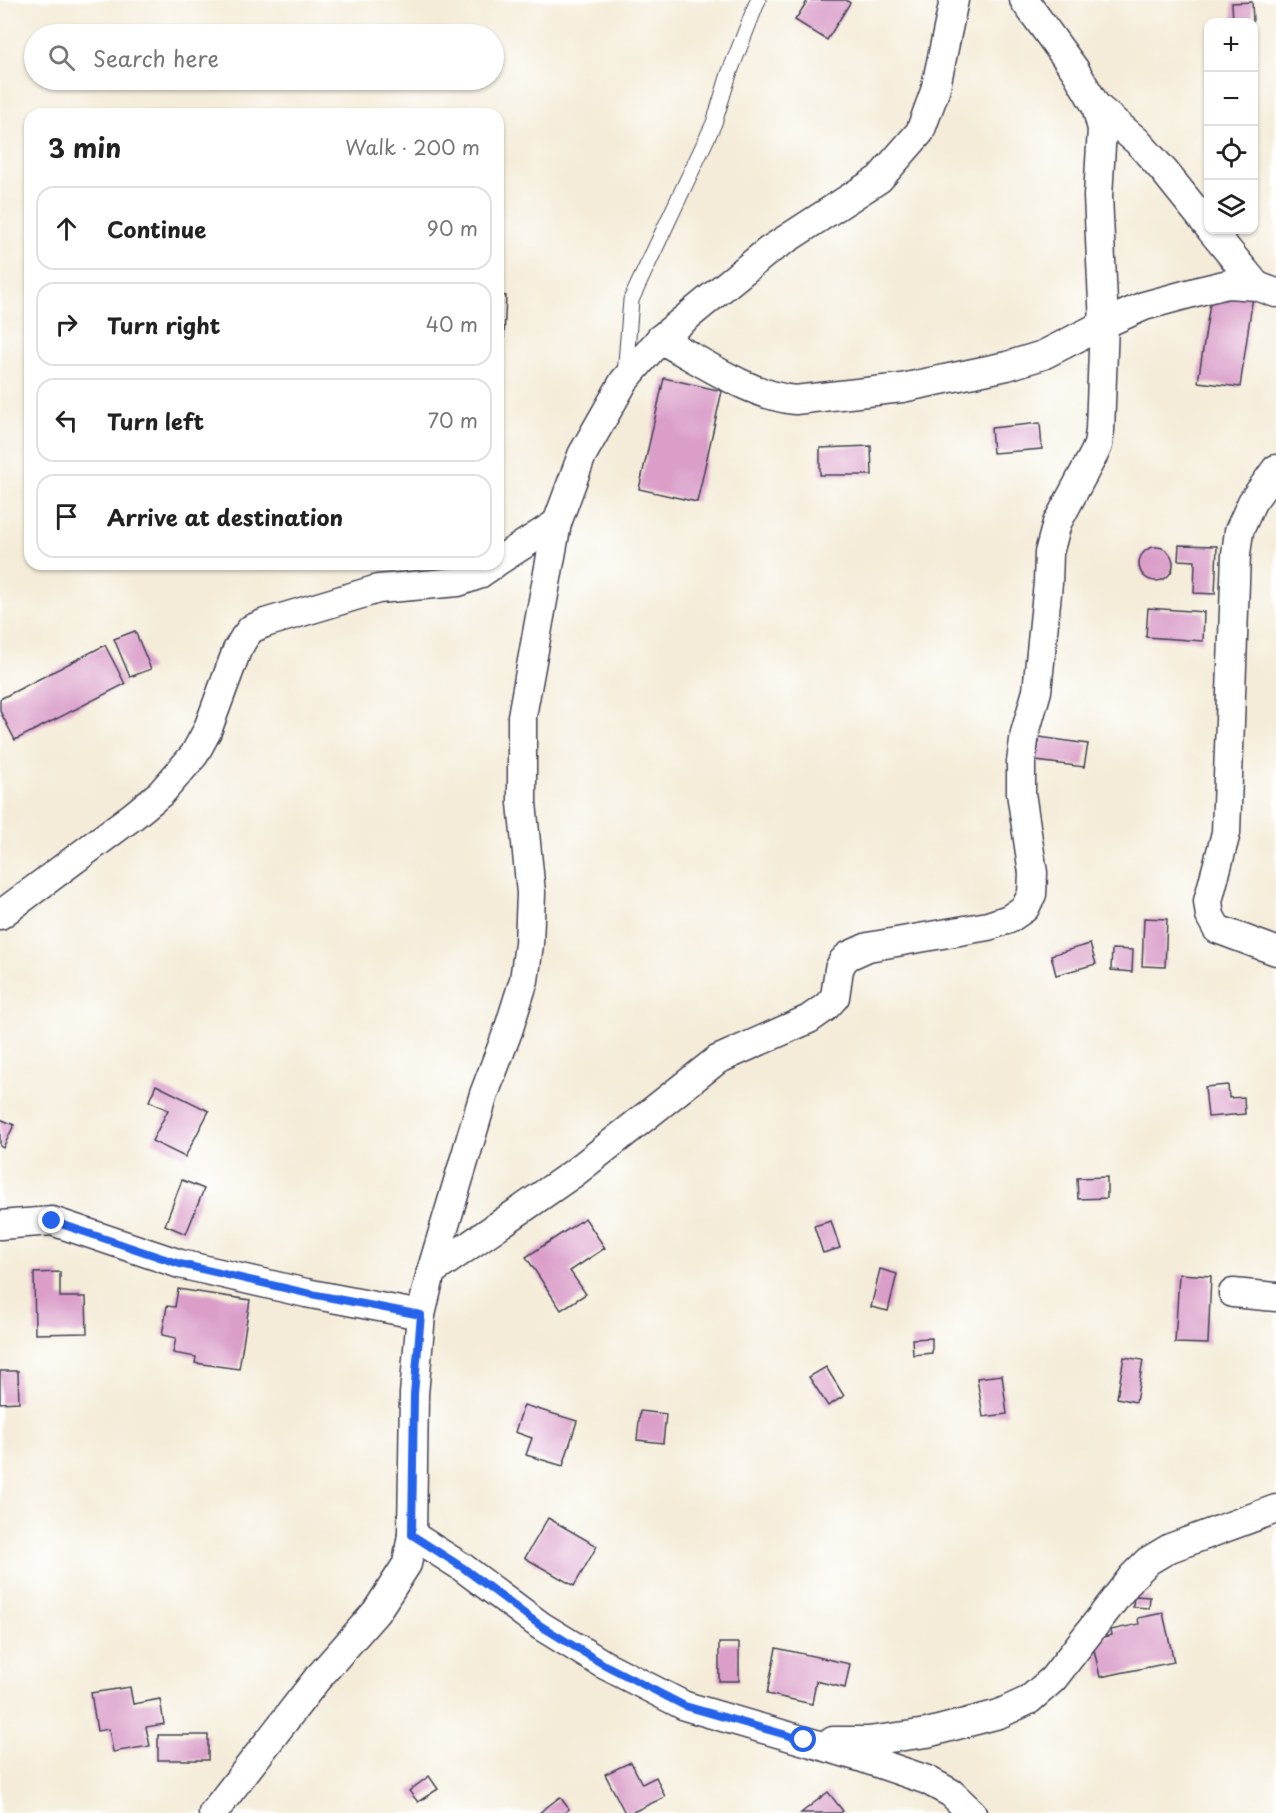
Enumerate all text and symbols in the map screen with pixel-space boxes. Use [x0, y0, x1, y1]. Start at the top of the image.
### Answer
map controls [1204, 18, 1258, 234]
button: + [1204, 18, 1258, 72]
search box [24, 24, 504, 90]
icon: search [45, 41, 78, 74]
text: Search here [93, 41, 219, 74]
button: − [1204, 72, 1258, 126]
button: locate [1204, 126, 1258, 180]
text: 3 min [48, 128, 121, 167]
text: Walk · 200 m [345, 132, 480, 162]
button: layers [1204, 180, 1258, 234]
icon: ahead [50, 212, 83, 245]
text: Continue [107, 212, 206, 245]
text: 90 m [427, 213, 478, 243]
icon: right [50, 308, 83, 341]
text: Turn right [107, 308, 220, 341]
text: 40 m [426, 309, 478, 339]
icon: left [50, 404, 83, 437]
text: Turn left [107, 404, 204, 437]
text: 70 m [428, 405, 478, 435]
icon: arrive [50, 500, 83, 533]
text: Arrive at destination [107, 500, 343, 533]
route end [38, 1207, 64, 1233]
route start [790, 1726, 816, 1752]

